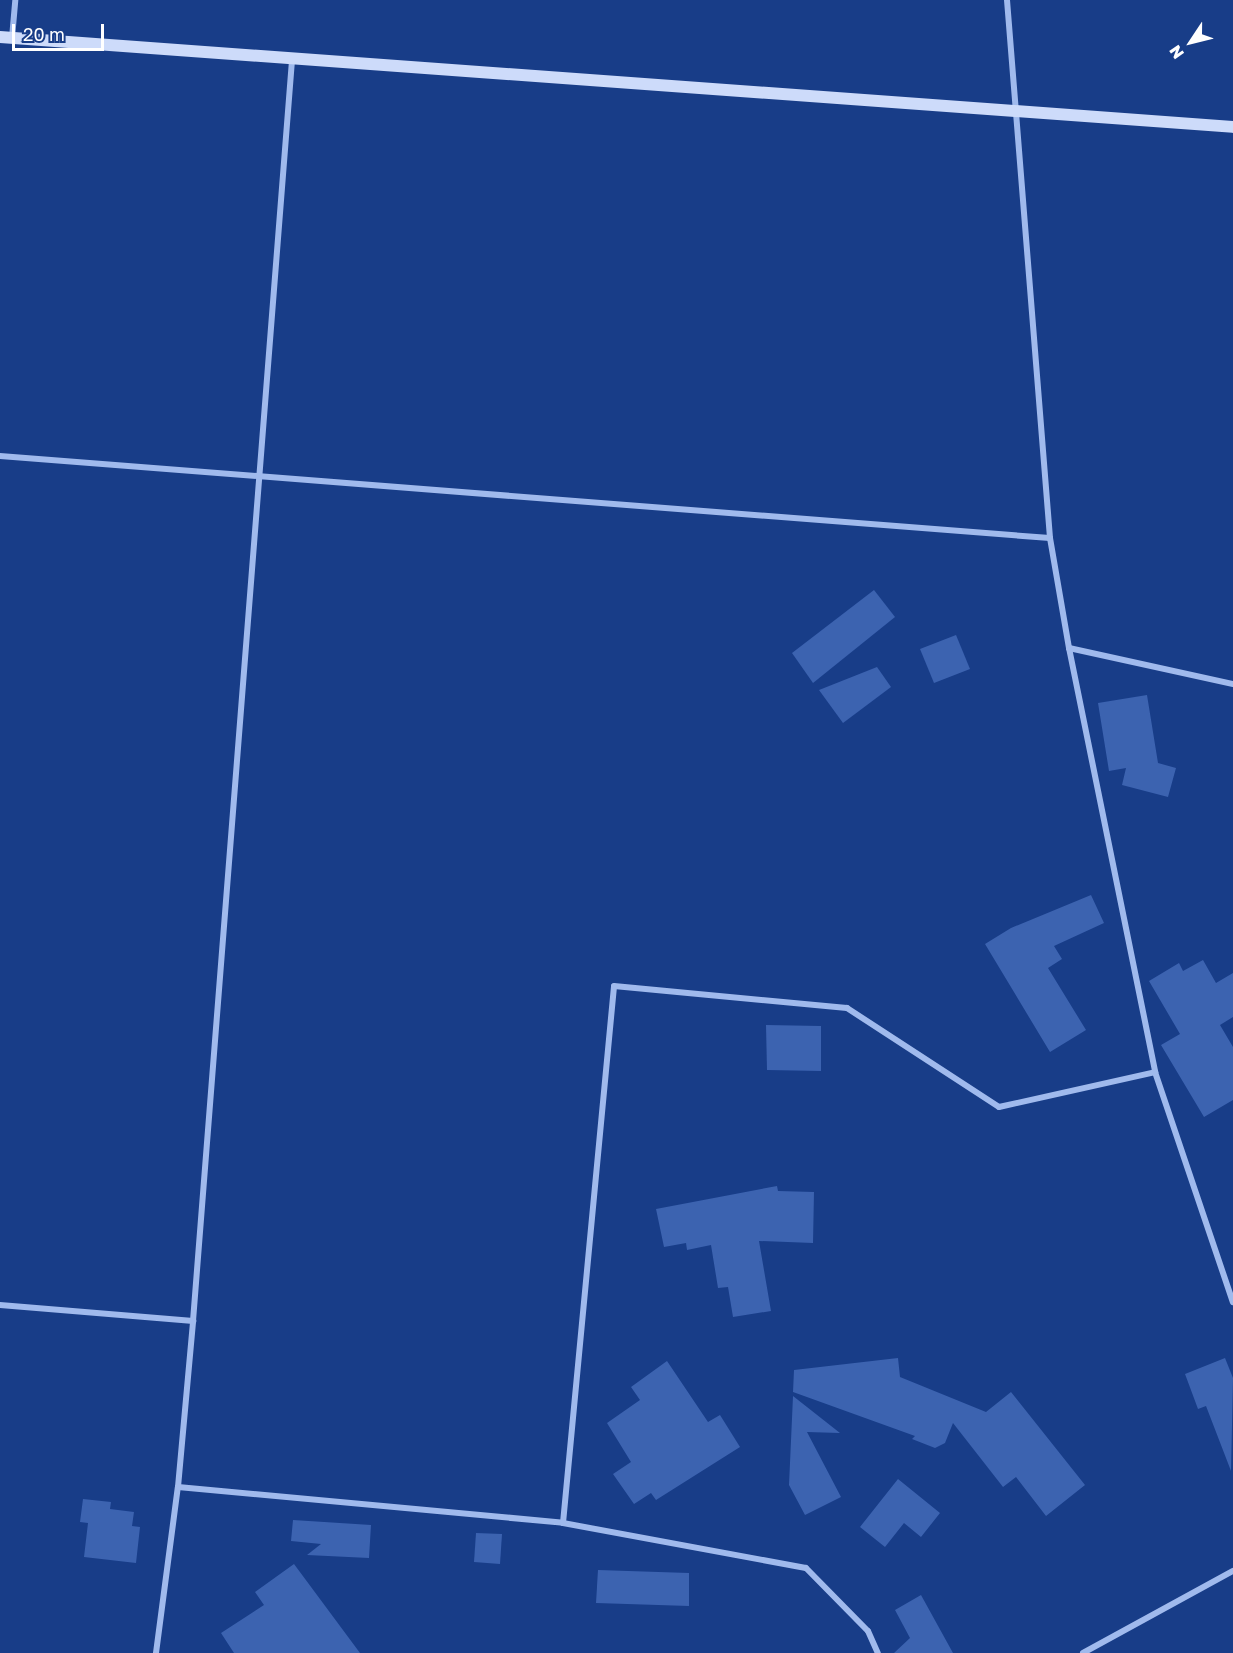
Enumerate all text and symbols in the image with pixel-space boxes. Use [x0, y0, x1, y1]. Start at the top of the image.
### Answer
scale bar [15, 12, 106, 50]
north arrow [1161, 12, 1221, 72]
text: 20 m [23, 23, 65, 45]
text: N [1165, 42, 1188, 63]

